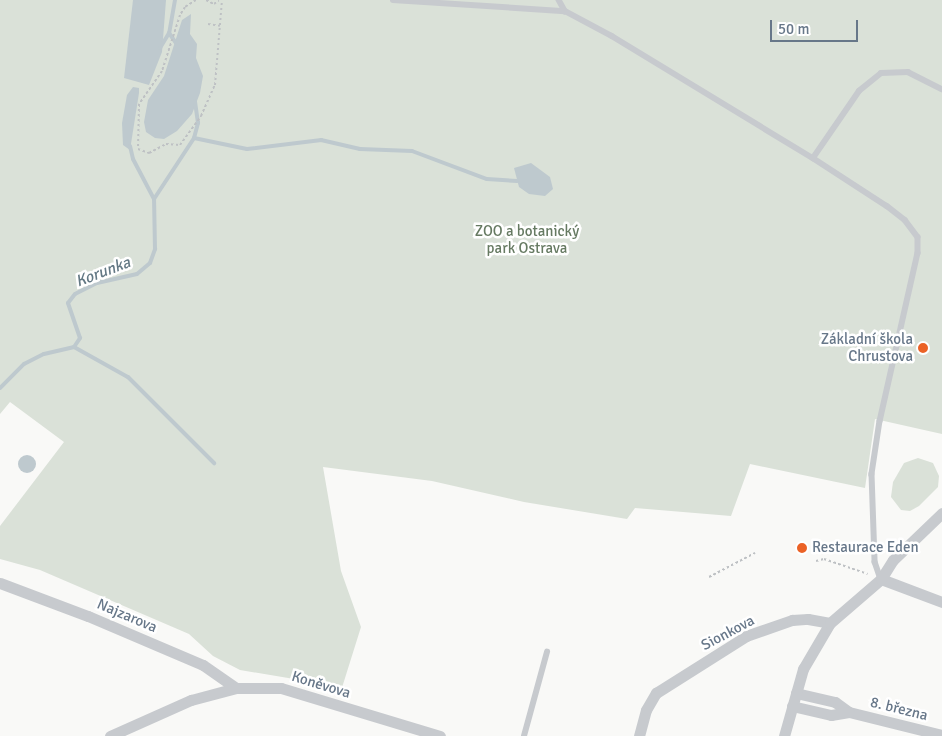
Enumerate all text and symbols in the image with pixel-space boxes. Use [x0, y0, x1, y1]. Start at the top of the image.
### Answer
scale bar [772, 10, 860, 42]
text: 50 m [778, 20, 809, 38]
park label: ZOO a botanický park Ostrava [475, 222, 579, 257]
water label: Korunka [73, 253, 133, 291]
place label: Základní škola Chrustova [821, 330, 913, 365]
marker: Základní škola Chrustova [917, 342, 929, 354]
place label: Restaurace Eden [812, 539, 919, 557]
marker: Restaurace Eden [796, 542, 808, 554]
street label: Najzarova [94, 595, 160, 637]
street label: Sionkova [698, 612, 758, 654]
street label: Koněvova [289, 668, 353, 702]
street label: 8. března [868, 693, 930, 725]

